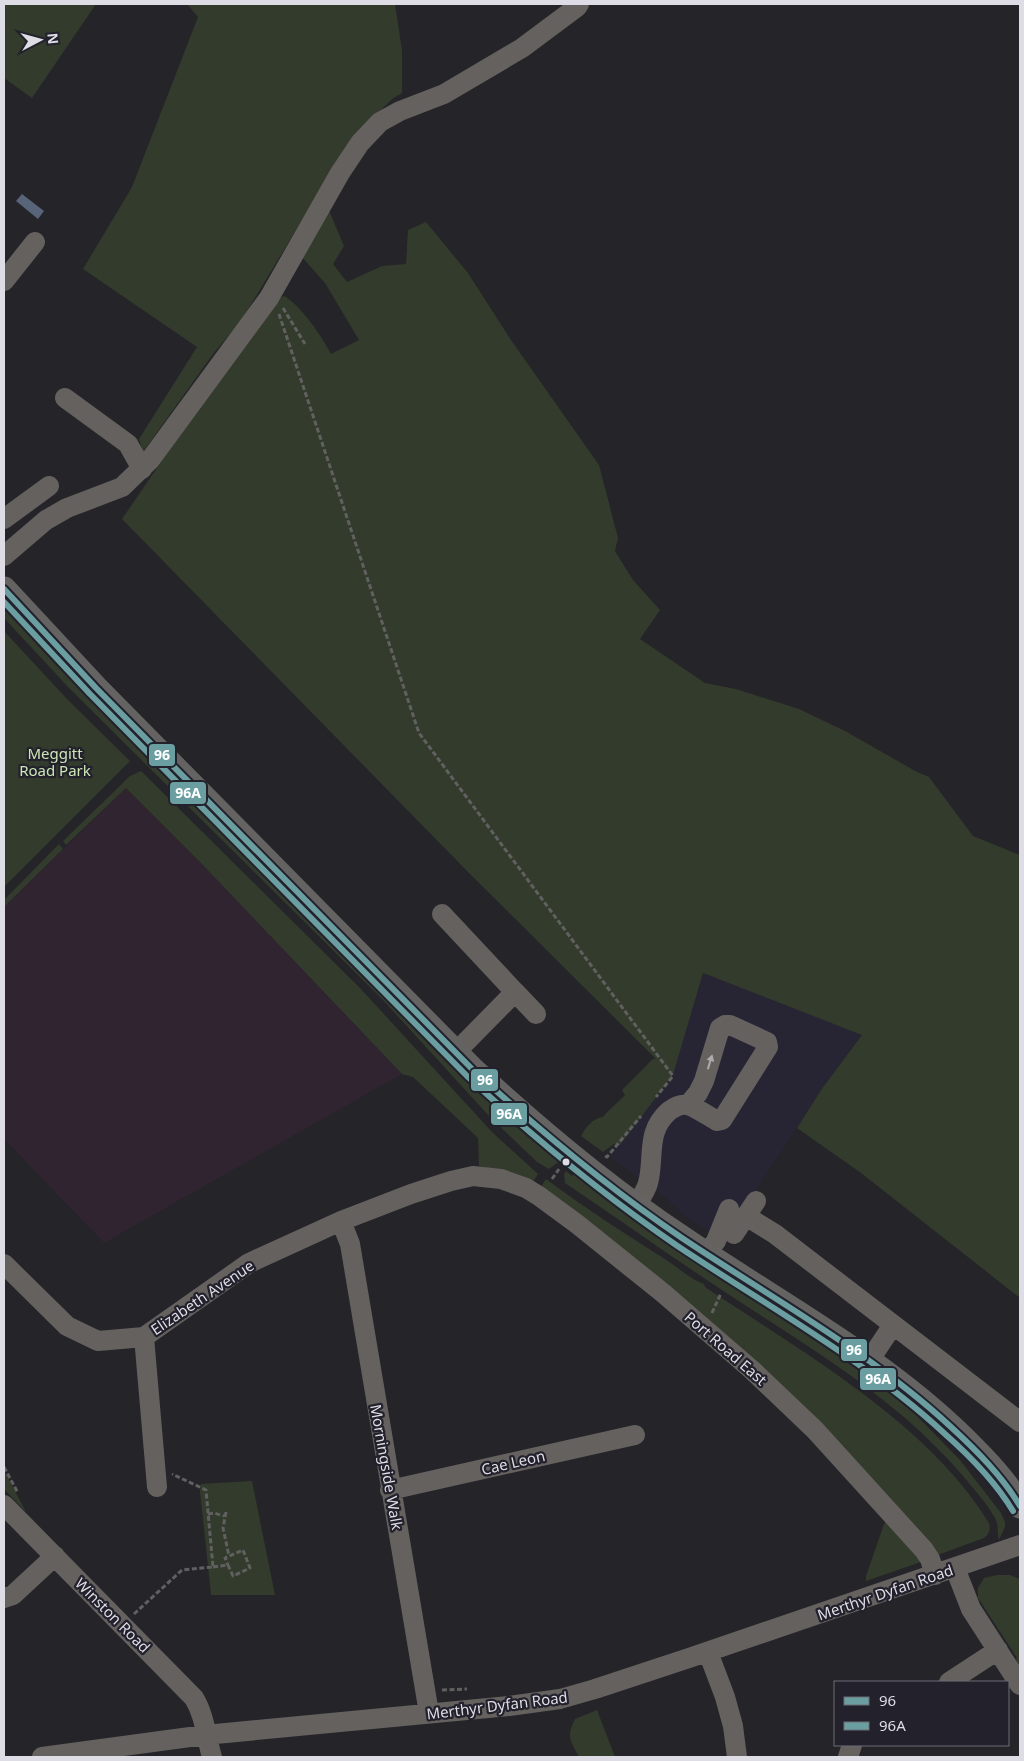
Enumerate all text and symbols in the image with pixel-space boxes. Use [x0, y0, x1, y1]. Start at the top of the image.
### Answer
north arrow [15, 15, 65, 65]
text: N [43, 32, 63, 45]
park label: Meggitt Road Park [19, 743, 91, 780]
line badge: 96 [148, 743, 176, 767]
text: 96 [154, 745, 170, 764]
line badge: 96A [169, 781, 207, 805]
text: 96A [175, 783, 201, 802]
one-way arrow [706, 1054, 714, 1069]
line badge: 96 [470, 1068, 499, 1092]
text: 96 [477, 1070, 493, 1089]
line badge: 96A [490, 1102, 528, 1126]
text: 96A [496, 1104, 522, 1123]
unlabelled marker [561, 1157, 571, 1167]
street label: Elizabeth Avenue [146, 1255, 258, 1339]
street label: Port Road East [681, 1307, 772, 1390]
line badge: 96 [840, 1338, 868, 1362]
text: 96 [846, 1340, 862, 1359]
line badge: 96A [859, 1367, 897, 1391]
text: 96A [865, 1369, 891, 1388]
street label: Morningside Walk [366, 1403, 408, 1531]
street label: Cae Leon [479, 1445, 547, 1479]
street label: Merthyr Dyfan Road [815, 1559, 955, 1625]
street label: Winston Road [71, 1573, 155, 1657]
legend [834, 1681, 1009, 1746]
street label: Merthyr Dyfan Road [425, 1686, 569, 1724]
text: 96 [879, 1690, 896, 1710]
text: 96A [879, 1715, 906, 1735]

